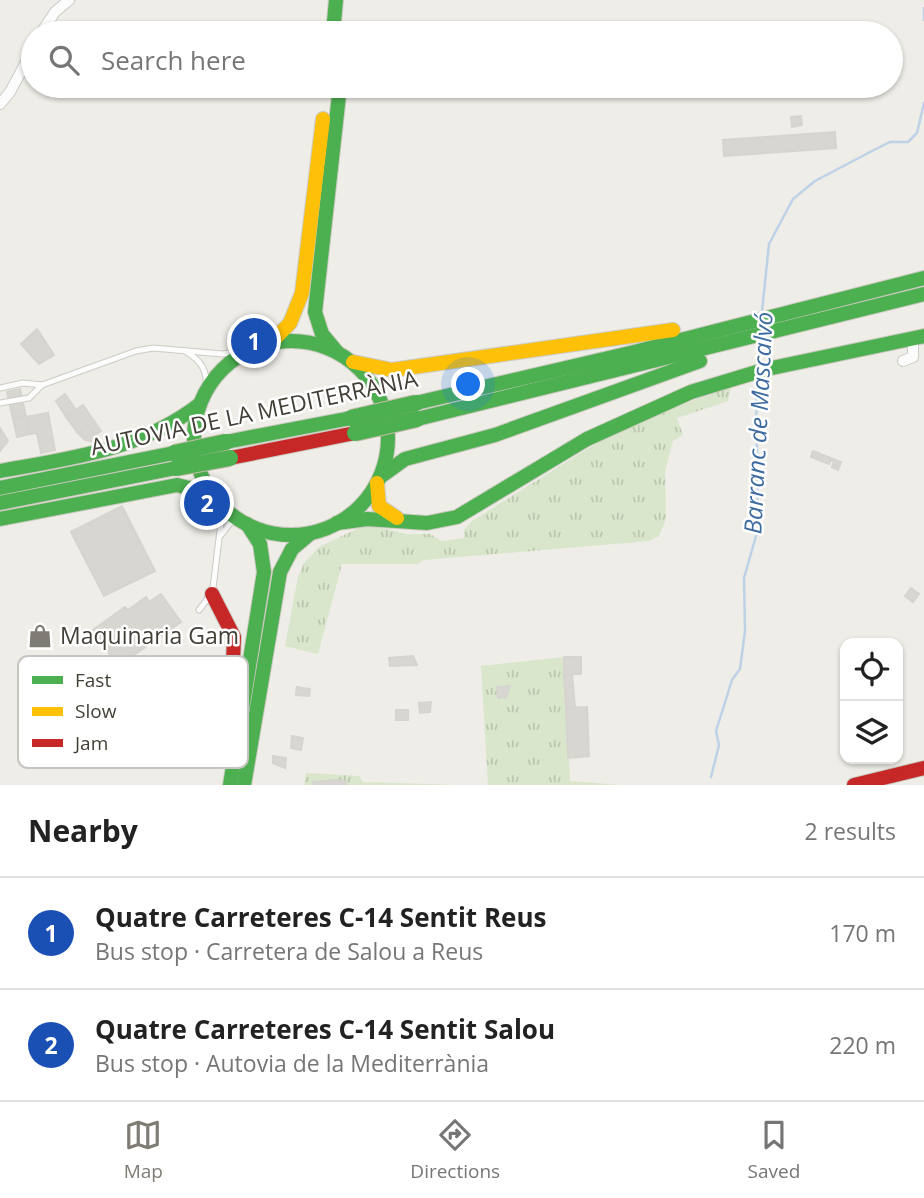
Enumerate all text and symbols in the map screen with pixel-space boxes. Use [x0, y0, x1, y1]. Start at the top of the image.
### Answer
search box [21, 21, 903, 98]
icon: search [45, 41, 83, 79]
text: Search here [101, 42, 246, 78]
water label: Barranc de Mascalvó [735, 311, 780, 535]
pin: 1 [231, 315, 277, 367]
street label: AUTOVIA DE LA MEDITERRÀNIA [87, 362, 421, 462]
your location [451, 367, 485, 401]
pin: 2 [184, 477, 230, 529]
place label: Maquinaria Gam [60, 619, 239, 651]
shop icon: Maquinaria Gam [26, 622, 54, 650]
map controls [840, 638, 903, 764]
button: locate [840, 638, 903, 701]
legend [18, 656, 248, 768]
text: Fast [75, 667, 111, 693]
text: Slow [75, 698, 117, 724]
button: layers [840, 701, 903, 764]
text: Jam [73, 730, 108, 756]
text: Nearby [28, 810, 138, 851]
text: 2 results [805, 815, 896, 847]
text: Quatre Carreteres C-14 Sentit Reus [95, 899, 546, 935]
text: 1 [44, 917, 58, 949]
text: 170 m [829, 917, 896, 949]
text: Bus stop · Carretera de Salou a Reus [95, 935, 483, 967]
text: Quatre Carreteres C-14 Sentit Salou [95, 1011, 555, 1047]
text: 2 [44, 1029, 58, 1061]
text: 220 m [829, 1029, 896, 1061]
text: Bus stop · Autovia de la Mediterrània [95, 1047, 489, 1079]
tab: Map [124, 1116, 163, 1184]
tab: Directions [410, 1116, 500, 1184]
tab: Saved [748, 1116, 800, 1184]

